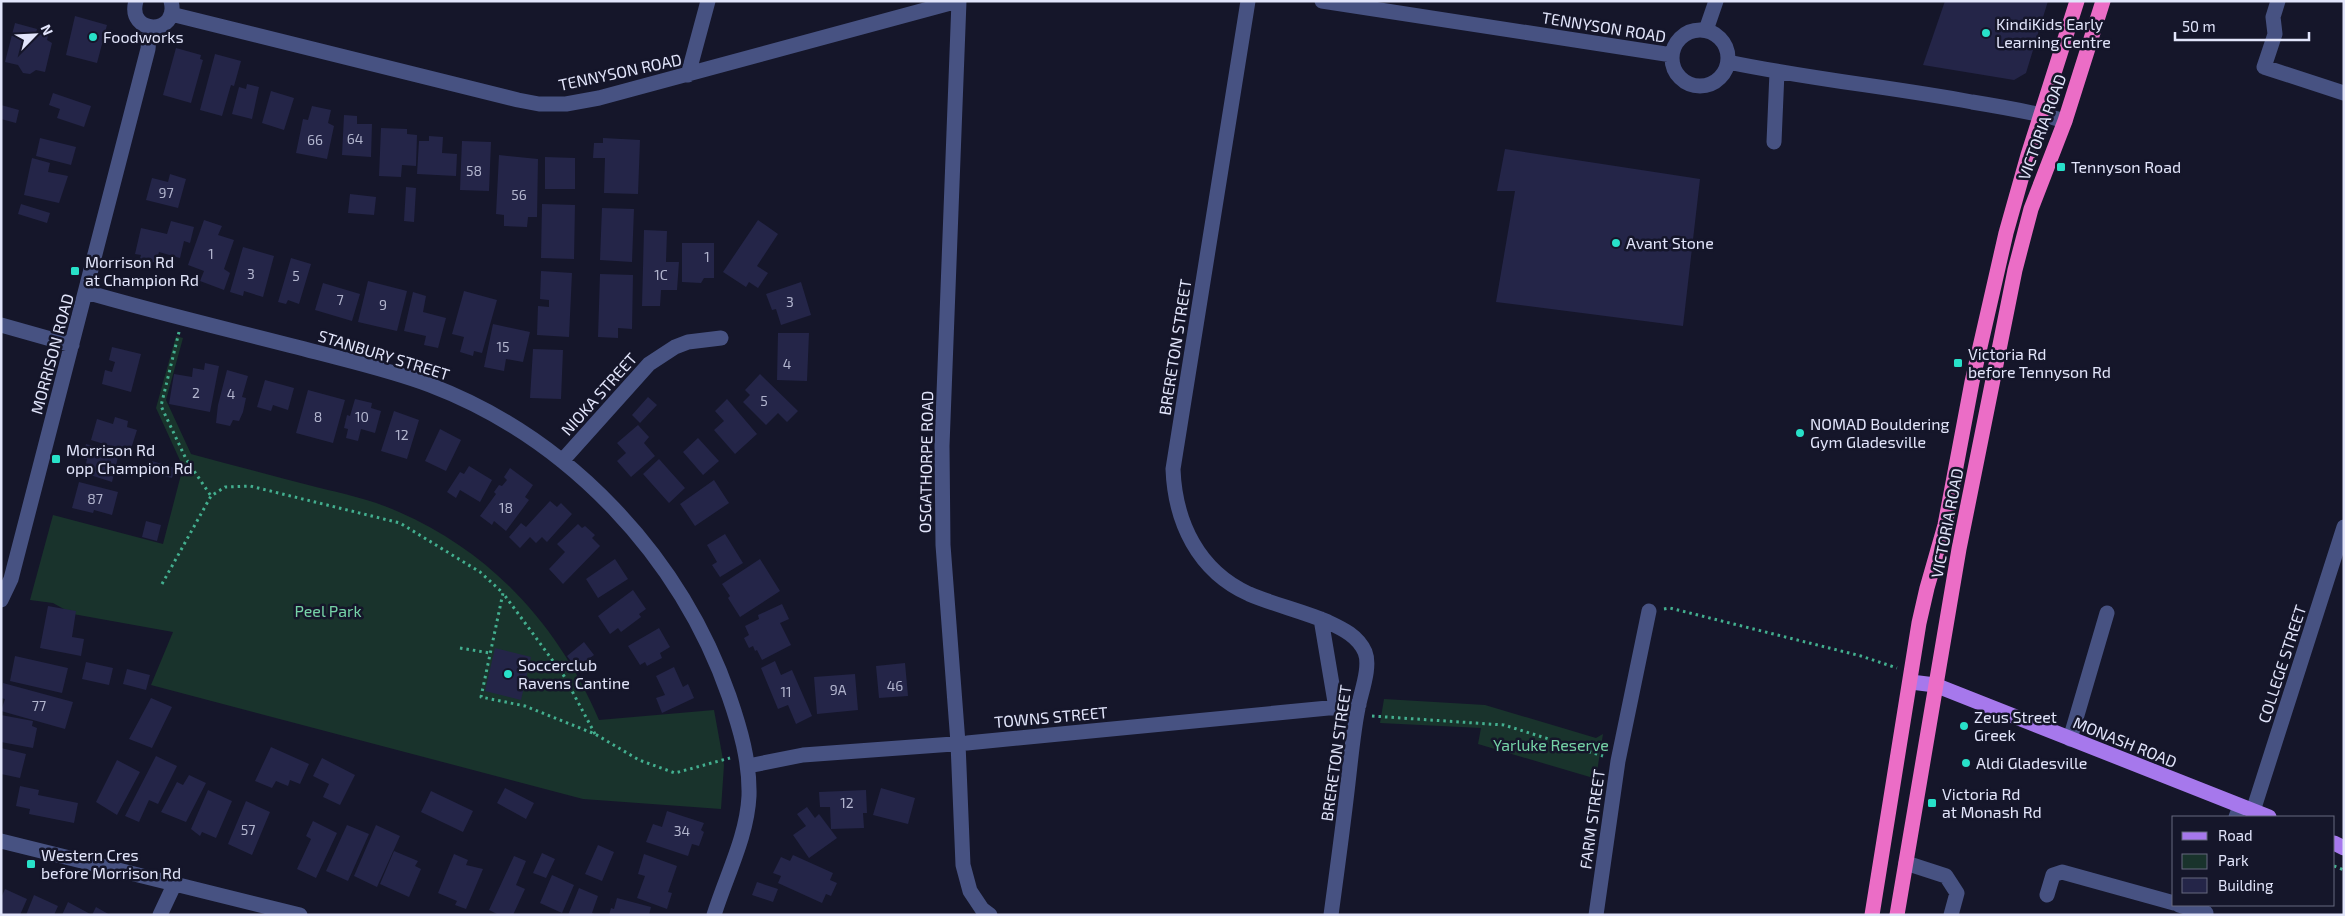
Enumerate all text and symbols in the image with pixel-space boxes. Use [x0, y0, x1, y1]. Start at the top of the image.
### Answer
street label: TENNYSON ROAD [1541, 7, 1668, 46]
north arrow [10, 10, 60, 60]
scale bar [2175, 10, 2309, 42]
place label: KindiKids Early Learning Centre [1996, 14, 2111, 51]
text: 50 m [2182, 17, 2216, 35]
text: N [38, 21, 57, 38]
place label: Foodworks [103, 27, 184, 46]
marker: KindiKids Early Learning Centre [1980, 27, 1992, 39]
marker: Foodworks [87, 31, 99, 43]
street label: TENNYSON ROAD [557, 49, 683, 94]
street label: VICTORIA ROAD [2014, 71, 2069, 182]
house number: 64 [347, 130, 363, 147]
house number: 66 [307, 131, 323, 148]
place label: Tennyson Road [2071, 157, 2181, 176]
marker: Tennyson Road [2055, 161, 2067, 173]
house number: 58 [466, 162, 482, 179]
house number: 97 [158, 184, 174, 201]
house number: 56 [511, 186, 527, 203]
place label: Avant Stone [1626, 233, 1714, 252]
marker: Avant Stone [1610, 237, 1622, 249]
house number: 1 [208, 245, 214, 262]
house number: 1 [704, 248, 710, 265]
place label: Morrison Rd at Champion Rd [85, 252, 199, 289]
marker: Morrison Rd at Champion Rd [69, 265, 81, 277]
house number: 3 [247, 265, 255, 282]
house number: 1C [654, 266, 668, 283]
house number: 5 [292, 267, 300, 284]
street label: BRERETON STREET [1154, 277, 1195, 416]
street label: MORRISON ROAD [26, 291, 77, 416]
house number: 7 [336, 291, 344, 308]
house number: 3 [786, 293, 794, 310]
house number: 9 [379, 296, 387, 313]
street label: STANBURY STREET [316, 325, 452, 384]
house number: 15 [496, 338, 510, 355]
place label: Victoria Rd before Tennyson Rd [1968, 344, 2111, 381]
street label: NIOKA STREET [557, 349, 641, 439]
house number: 4 [783, 355, 791, 372]
marker: Victoria Rd before Tennyson Rd [1952, 357, 1964, 369]
house number: 2 [192, 384, 200, 401]
house number: 4 [227, 385, 235, 402]
street label: OSGATHORPE ROAD [915, 391, 936, 533]
house number: 5 [760, 392, 768, 409]
house number: 8 [314, 408, 322, 425]
house number: 10 [355, 408, 369, 425]
place label: NOMAD Bouldering Gym Gladesville [1810, 414, 1949, 451]
house number: 12 [395, 426, 409, 443]
marker: NOMAD Bouldering Gym Gladesville [1794, 427, 1806, 439]
place label: Morrison Rd opp Champion Rd [66, 440, 193, 477]
marker: Morrison Rd opp Champion Rd [50, 453, 62, 465]
street label: VICTORIA ROAD [1927, 467, 1966, 579]
house number: 87 [87, 490, 103, 507]
house number: 18 [499, 499, 513, 516]
park label: Peel Park [294, 601, 362, 620]
street label: COLLEGE STREET [2253, 602, 2310, 725]
place label: Soccerclub Ravens Cantine [518, 655, 630, 692]
marker: Soccerclub Ravens Cantine [502, 668, 514, 680]
house number: 46 [887, 677, 903, 694]
house number: 9A [830, 681, 847, 698]
house number: 11 [780, 683, 792, 700]
street label: BRERETON STREET [1317, 683, 1354, 822]
house number: 77 [32, 697, 46, 714]
street label: TOWNS STREET [993, 702, 1109, 731]
place label: Zeus Street Greek [1974, 707, 2057, 744]
street label: MONASH ROAD [2071, 712, 2180, 771]
marker: Zeus Street Greek [1958, 720, 1970, 732]
park label: Yarluke Reserve [1493, 735, 1609, 754]
place label: Aldi Gladesville [1976, 753, 2087, 772]
marker: Aldi Gladesville [1960, 757, 1972, 769]
street label: FARM STREET [1575, 768, 1608, 870]
place label: Victoria Rd at Monash Rd [1942, 784, 2042, 821]
house number: 12 [840, 794, 854, 811]
marker: Victoria Rd at Monash Rd [1926, 797, 1938, 809]
legend [2172, 816, 2335, 906]
house number: 57 [241, 821, 255, 838]
house number: 34 [674, 822, 690, 839]
text: Road [2218, 826, 2253, 844]
place label: Western Cres before Morrison Rd [41, 845, 181, 882]
text: Park [2218, 851, 2249, 869]
marker: Western Cres before Morrison Rd [25, 858, 37, 870]
text: Building [2218, 876, 2274, 894]

